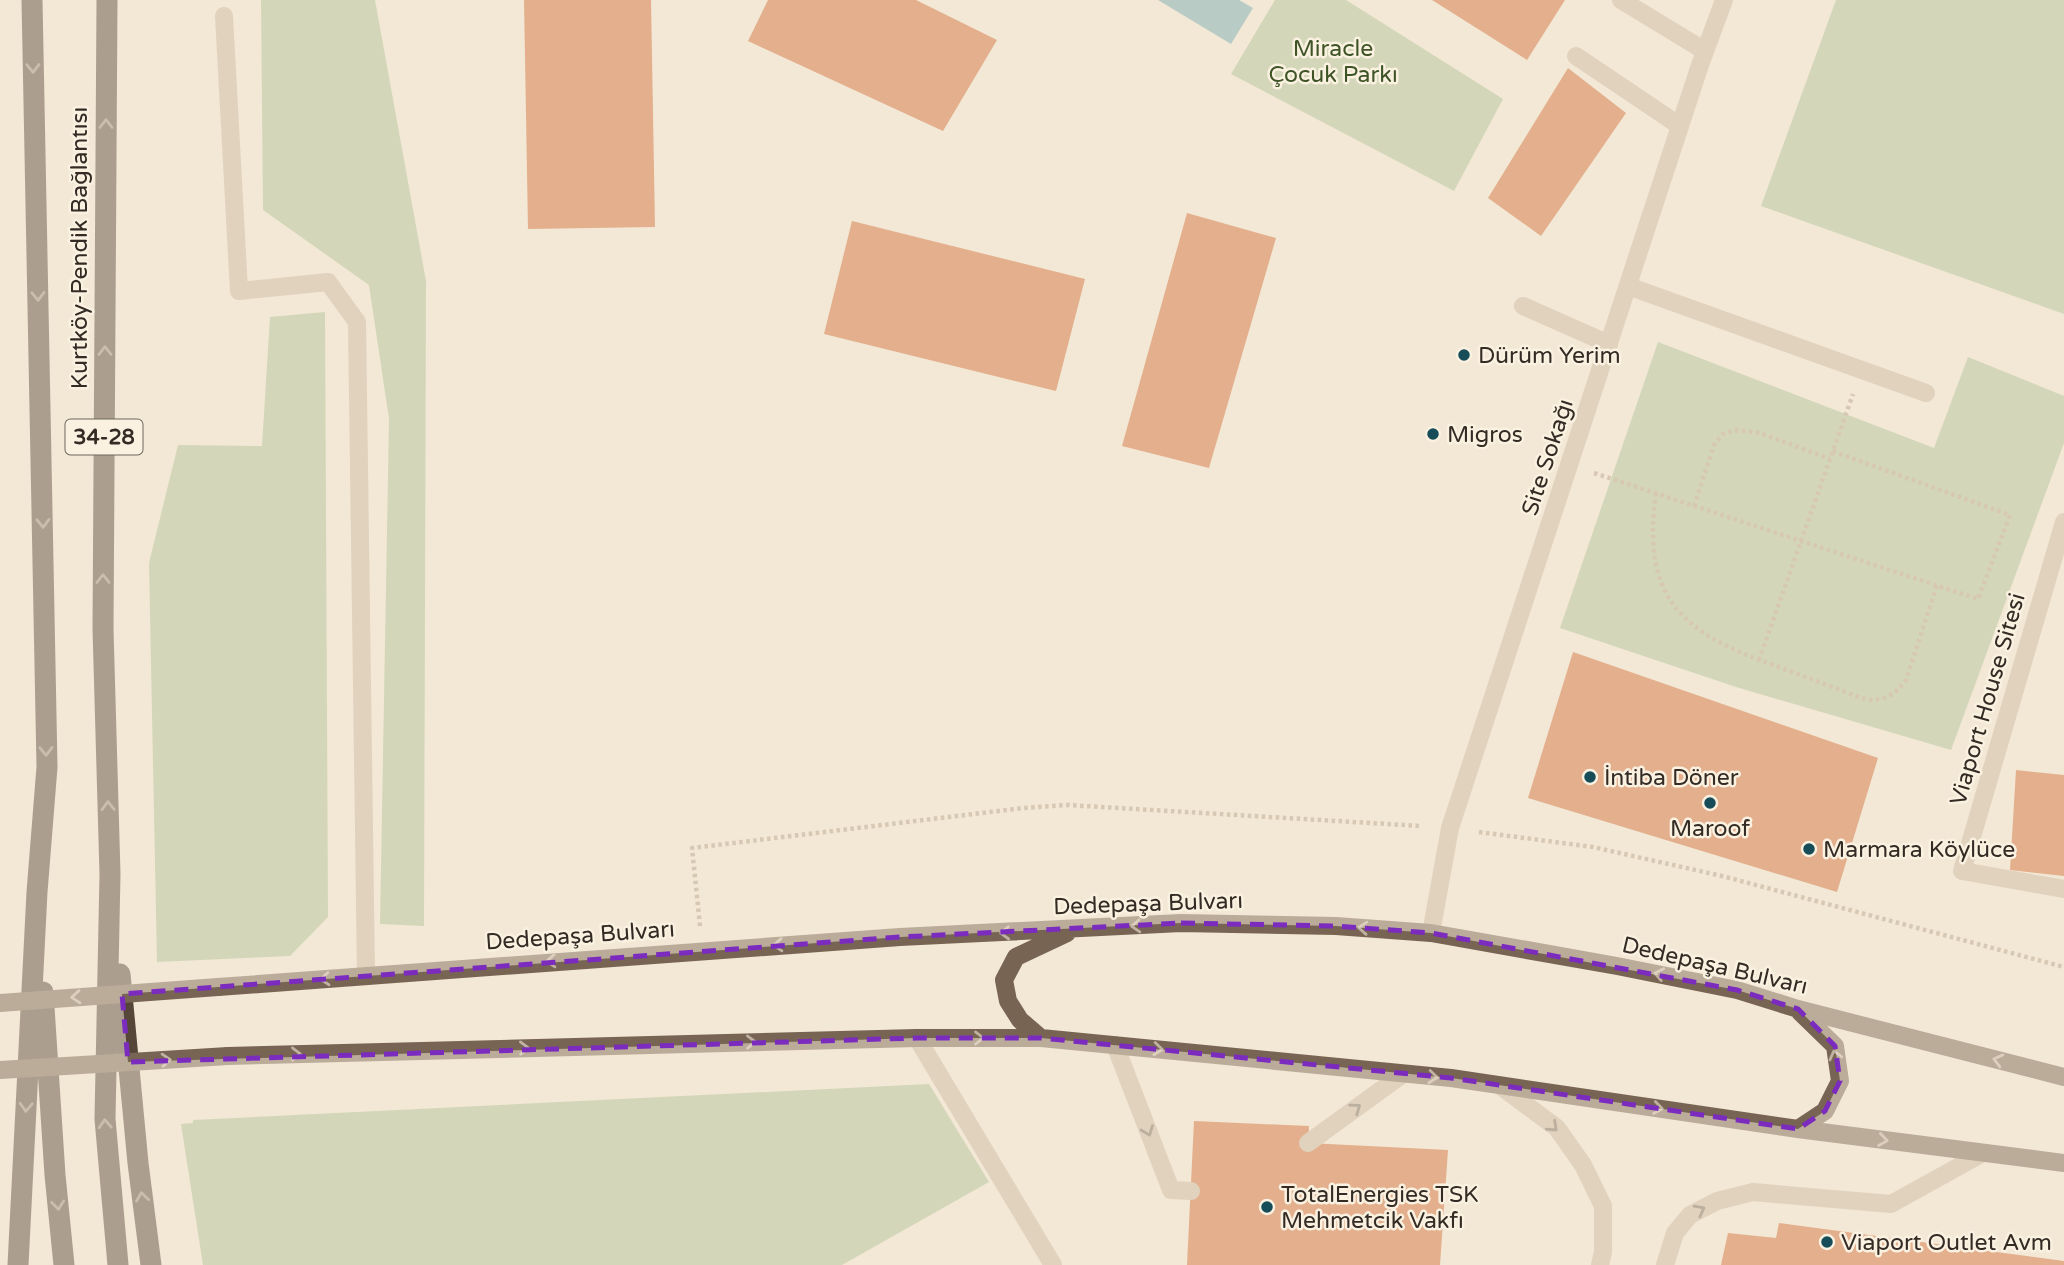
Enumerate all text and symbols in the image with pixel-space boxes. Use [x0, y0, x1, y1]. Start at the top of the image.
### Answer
park label: Miracle Çocuk Parkı [1268, 35, 1398, 89]
one-way arrow [25, 63, 41, 74]
street label: Kurtköy-Pendik Bağlantısı [66, 107, 94, 389]
one-way arrow [98, 118, 114, 128]
one-way arrow [30, 291, 46, 301]
place label: Dürüm Yerim [1478, 342, 1621, 370]
one-way arrow [97, 345, 113, 356]
marker: Dürüm Yerim [1456, 347, 1472, 363]
street label: Site Sokağı [1516, 395, 1580, 519]
road number: 34-28 [66, 420, 142, 454]
place label: Migros [1447, 421, 1523, 449]
marker: Migros [1425, 426, 1441, 442]
one-way arrow [35, 518, 50, 529]
one-way arrow [96, 573, 111, 584]
street label: Viaport House Sitesi [1944, 590, 2032, 809]
one-way arrow [39, 745, 54, 756]
place label: İntiba Döner [1604, 764, 1739, 792]
marker: İntiba Döner [1582, 769, 1598, 785]
marker: Maroof [1702, 795, 1718, 811]
one-way arrow [101, 800, 116, 811]
place label: Maroof [1670, 815, 1750, 843]
place label: Marmara Köylüce [1823, 836, 2015, 864]
marker: Marmara Köylüce [1801, 841, 1817, 857]
street label: Dedepaşa Bulvarı [1053, 887, 1243, 921]
street label: Dedepaşa Bulvarı [484, 915, 676, 957]
one-way arrow [1130, 918, 1141, 933]
one-way arrow [1357, 921, 1368, 936]
one-way arrow [1000, 925, 1011, 940]
street label: Dedepaşa Bulvarı [1619, 931, 1810, 1001]
one-way arrow [773, 937, 784, 952]
one-way arrow [546, 953, 557, 968]
one-way arrow [1653, 968, 1665, 983]
one-way arrow [319, 971, 330, 986]
one-way arrow [71, 989, 82, 1004]
one-way arrow [974, 1030, 984, 1046]
one-way arrow [746, 1035, 757, 1050]
one-way arrow [518, 1041, 529, 1056]
one-way arrow [1153, 1041, 1164, 1056]
one-way arrow [292, 1046, 302, 1062]
one-way arrow [1829, 1050, 1843, 1062]
one-way arrow [161, 1052, 172, 1067]
one-way arrow [1992, 1054, 2004, 1069]
one-way arrow [1427, 1069, 1439, 1084]
one-way arrow [1652, 1100, 1664, 1115]
one-way arrow [18, 1102, 33, 1113]
one-way arrow [1348, 1104, 1360, 1116]
one-way arrow [98, 1118, 113, 1129]
one-way arrow [1545, 1119, 1558, 1131]
one-way arrow [1140, 1125, 1154, 1137]
one-way arrow [1878, 1133, 1889, 1148]
place label: TotalEnergies TSK Mehmetcik Vakfı [1281, 1181, 1479, 1235]
one-way arrow [135, 1191, 150, 1203]
one-way arrow [51, 1199, 66, 1210]
marker: TotalEnergies TSK Mehmetcik Vakfı [1259, 1199, 1275, 1215]
one-way arrow [1693, 1205, 1705, 1218]
place label: Viaport Outlet Avm [1841, 1229, 2052, 1257]
marker: Viaport Outlet Avm [1819, 1234, 1835, 1250]

